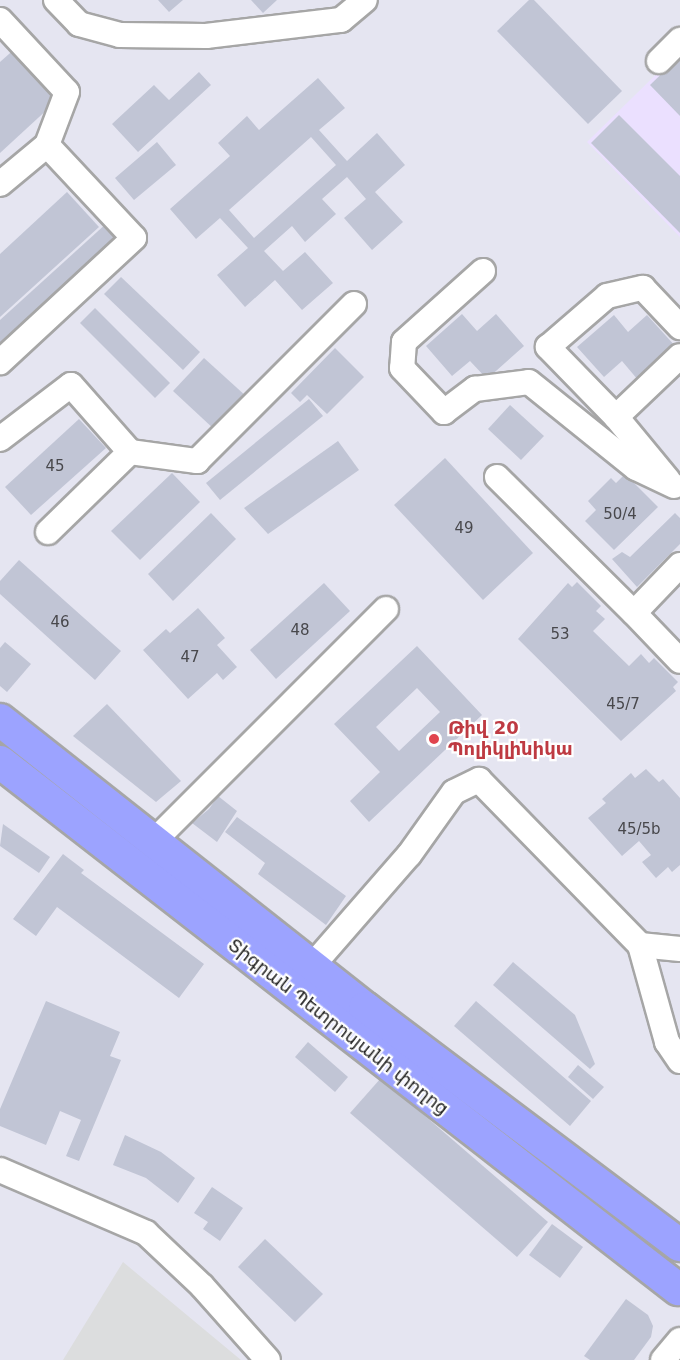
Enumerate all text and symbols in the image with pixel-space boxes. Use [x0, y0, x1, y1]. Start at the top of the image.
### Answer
house number: 45 [45, 458, 65, 476]
house number: 50/4 [603, 506, 637, 524]
house number: 49 [454, 520, 474, 538]
house number: 46 [50, 614, 70, 632]
house number: 48 [290, 622, 310, 640]
house number: 53 [550, 626, 570, 644]
house number: 47 [180, 649, 200, 667]
house number: 45/7 [606, 696, 640, 714]
place label: Թիվ 20 Պոլիկլինիկա [448, 718, 573, 760]
marker: Թիվ 20 Պոլիկլինիկա [425, 730, 443, 748]
house number: 45/5b [617, 821, 661, 839]
street label: Տիգրան Պետրոսյանի փողոց [224, 934, 452, 1120]

